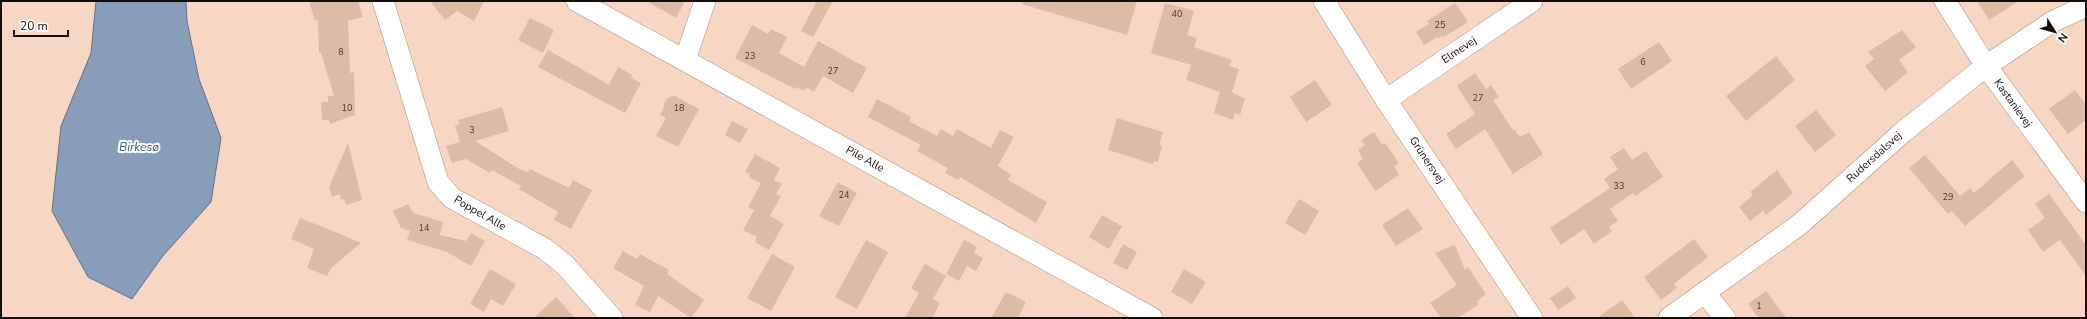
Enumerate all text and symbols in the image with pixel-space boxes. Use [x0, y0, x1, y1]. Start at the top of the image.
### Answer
house number: 40 [1172, 8, 1182, 20]
scale bar [14, 12, 68, 38]
north arrow [2035, 12, 2075, 52]
text: 20 m [20, 18, 48, 34]
house number: 25 [1435, 19, 1445, 31]
text: N [2054, 30, 2071, 46]
street label: Elmevej [1439, 33, 1479, 67]
house number: 8 [338, 46, 344, 58]
house number: 23 [745, 50, 755, 62]
house number: 6 [1640, 56, 1646, 68]
house number: 27 [828, 65, 838, 77]
street label: Kastanievej [1990, 76, 2036, 130]
house number: 27 [1473, 92, 1483, 104]
house number: 10 [342, 102, 352, 114]
house number: 18 [674, 102, 684, 114]
house number: 3 [469, 124, 475, 136]
street label: Rudersdalsvej [1843, 128, 1905, 186]
street label: Grünersvej [1406, 134, 1448, 186]
water label: Birkesø [119, 139, 159, 155]
street label: Pile Alle [843, 142, 887, 176]
house number: 33 [1614, 180, 1624, 192]
house number: 24 [839, 189, 850, 201]
house number: 29 [1943, 191, 1953, 203]
street label: Poppel Alle [451, 192, 509, 234]
house number: 14 [419, 222, 430, 234]
house number: 1 [1756, 300, 1762, 312]

